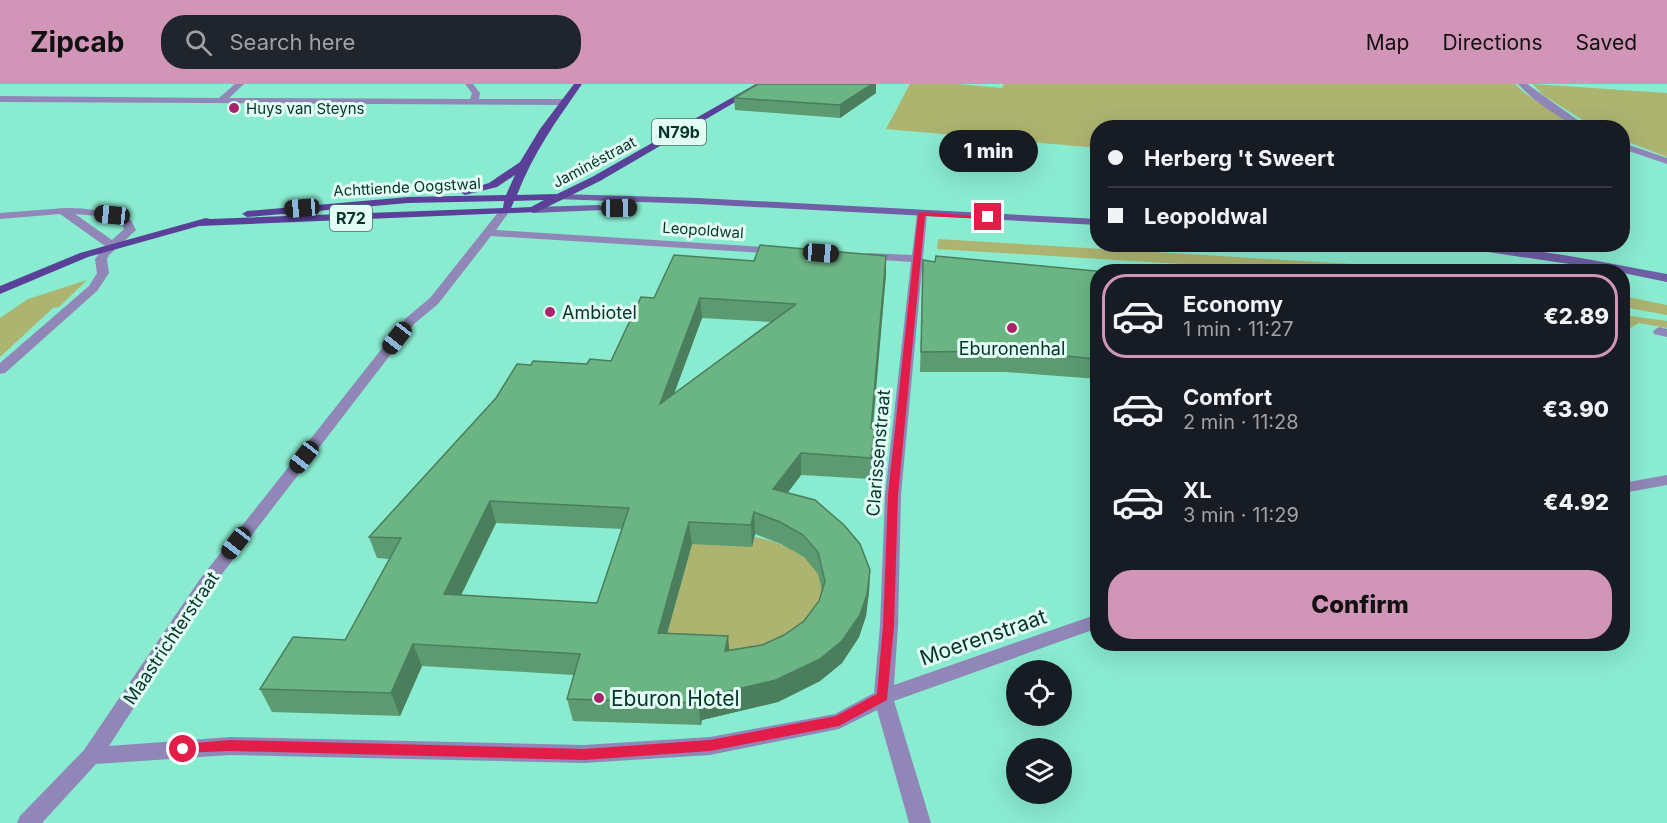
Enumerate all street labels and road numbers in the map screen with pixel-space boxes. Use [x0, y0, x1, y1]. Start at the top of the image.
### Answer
road number: N79b [652, 119, 706, 145]
street label: Jaminéstraat [549, 132, 639, 192]
street label: Achttiende Oogstwal [333, 174, 481, 200]
road number: R72 [330, 205, 372, 231]
street label: Leopoldwal [662, 218, 744, 242]
street label: Clarissenstraat [862, 389, 894, 517]
street label: Maastrichterstraat [119, 568, 223, 708]
street label: Moerenstraat [916, 604, 1050, 670]

